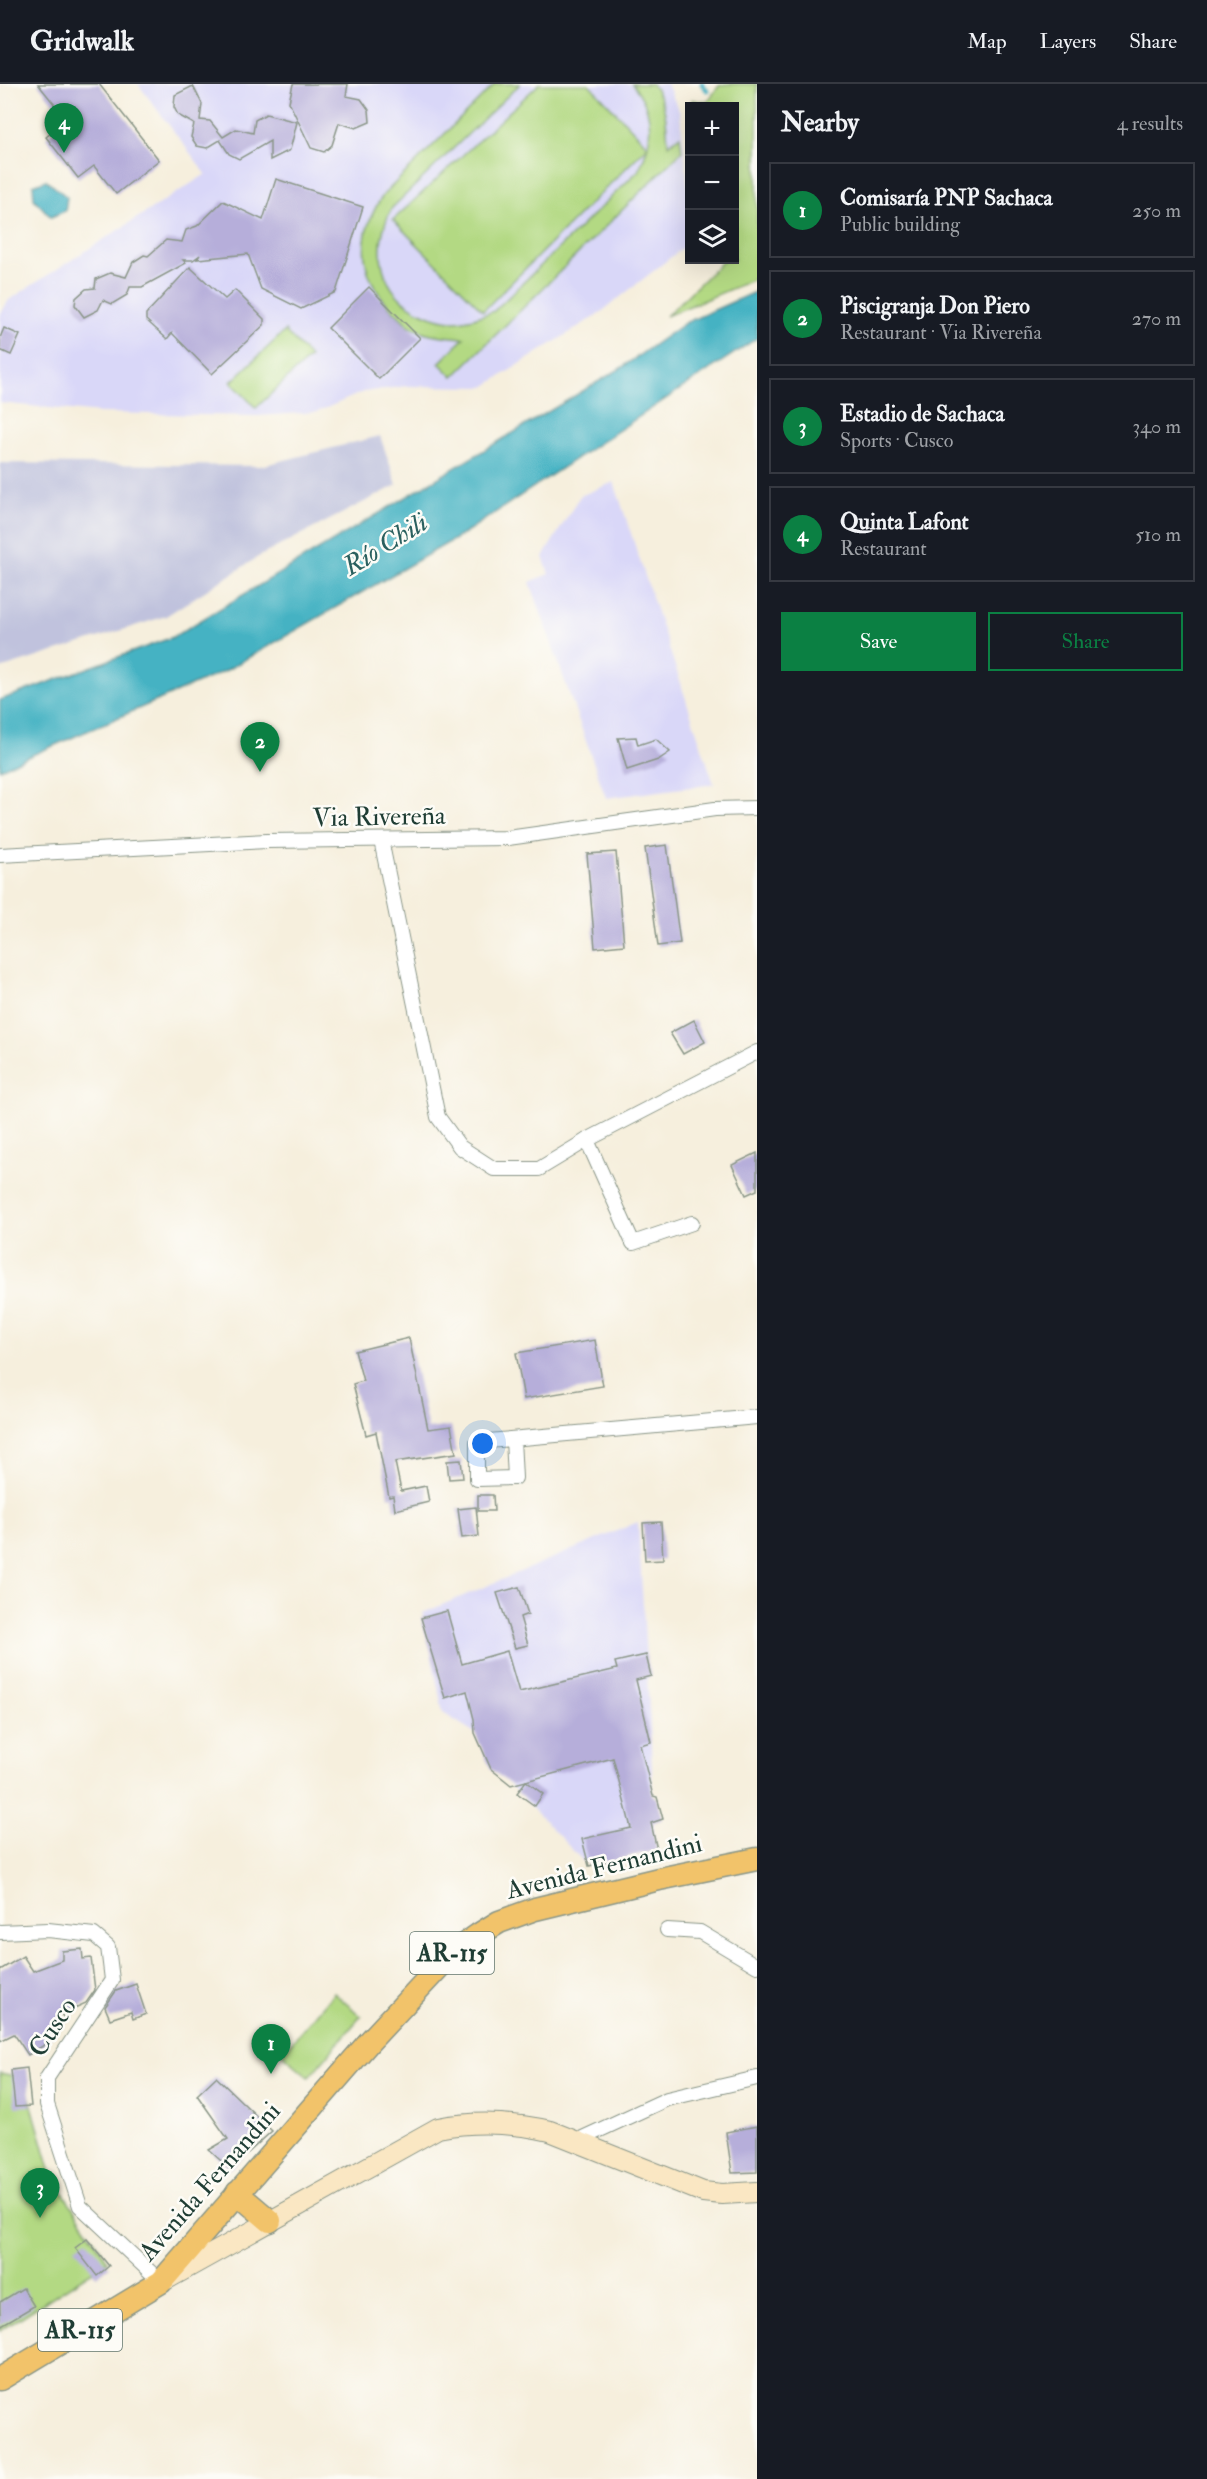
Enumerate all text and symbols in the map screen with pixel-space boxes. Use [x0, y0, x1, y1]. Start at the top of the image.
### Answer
text: Gridwalk [30, 24, 134, 59]
text: Map [967, 28, 1007, 55]
text: Layers [1040, 28, 1096, 55]
text: Share [1129, 28, 1177, 55]
map controls [685, 102, 739, 264]
button: + [685, 102, 739, 156]
pin: 4 [44, 104, 84, 153]
text: Nearby [781, 107, 859, 139]
text: 4 results [1117, 111, 1183, 136]
button: − [685, 156, 739, 210]
text: Comisaría PNP Sachaca [840, 184, 1053, 212]
text: 1 [799, 198, 806, 223]
text: 250 m [1132, 198, 1181, 223]
button: layers [685, 210, 739, 264]
text: Public building [840, 212, 960, 237]
text: Piscigranja Don Piero [840, 292, 1030, 320]
text: 2 [797, 306, 808, 331]
text: 270 m [1132, 306, 1181, 331]
text: Restaurant · Via Rivereña [840, 320, 1042, 345]
text: Estadio de Sachaca [840, 400, 1005, 428]
text: 3 [799, 414, 806, 439]
text: 340 m [1133, 414, 1181, 439]
text: Sports · Cusco [840, 428, 953, 453]
water label: Río Chili [336, 506, 434, 584]
text: Quinta Lafont [840, 508, 969, 536]
text: 4 [797, 522, 808, 547]
text: 510 m [1135, 522, 1181, 547]
text: Restaurant [840, 536, 927, 561]
button: Save [781, 612, 976, 671]
button: Share [988, 612, 1183, 671]
pin: 2 [240, 722, 280, 772]
street label: Via Rivereña [312, 800, 446, 834]
your location [468, 1429, 497, 1458]
street label: Avenida Fernandini [502, 1827, 706, 1907]
road number: AR-115 [410, 1932, 494, 1974]
street label: Cusco [22, 1992, 84, 2063]
pin: 1 [252, 2024, 290, 2074]
street label: Avenida Fernandini [131, 2095, 288, 2269]
pin: 3 [20, 2168, 60, 2218]
road number: AR-115 [38, 2309, 122, 2351]

